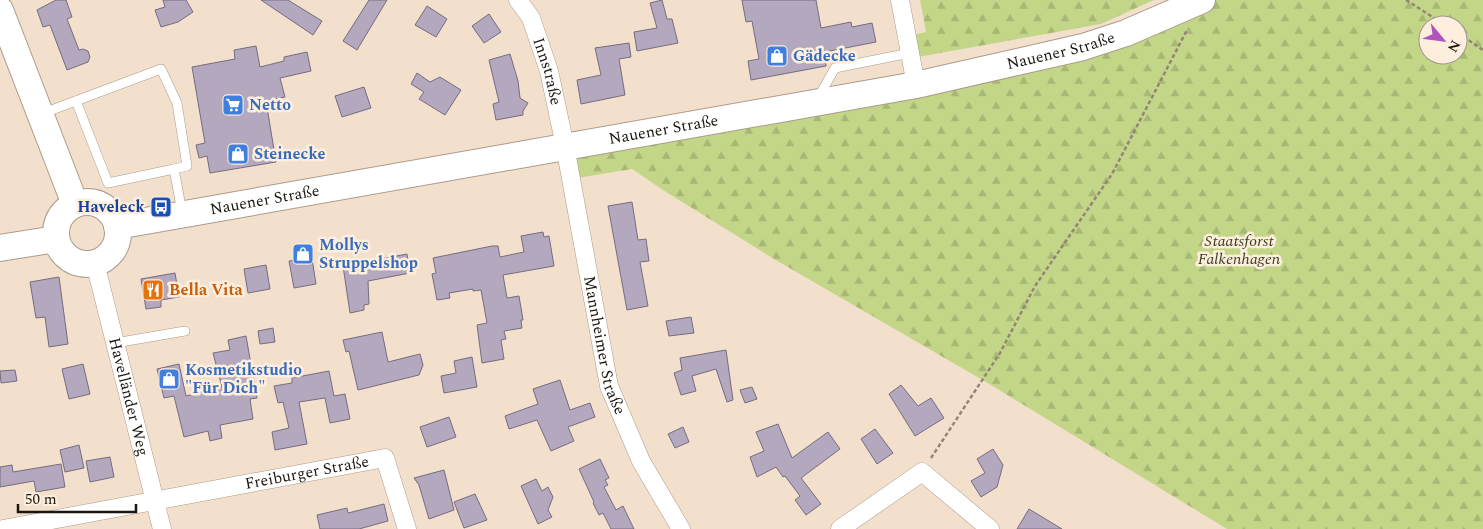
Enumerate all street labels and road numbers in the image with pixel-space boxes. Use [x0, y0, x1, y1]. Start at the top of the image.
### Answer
street label: Nauener Straße [1004, 25, 1118, 76]
street label: Innstraße [526, 34, 568, 107]
street label: Nauener Straße [607, 108, 720, 151]
street label: Nauener Straße [208, 178, 321, 221]
street label: Mannheimer Straße [577, 274, 632, 418]
street label: Havelländer Weg [102, 335, 155, 459]
street label: Freiburger Straße [243, 449, 371, 496]

